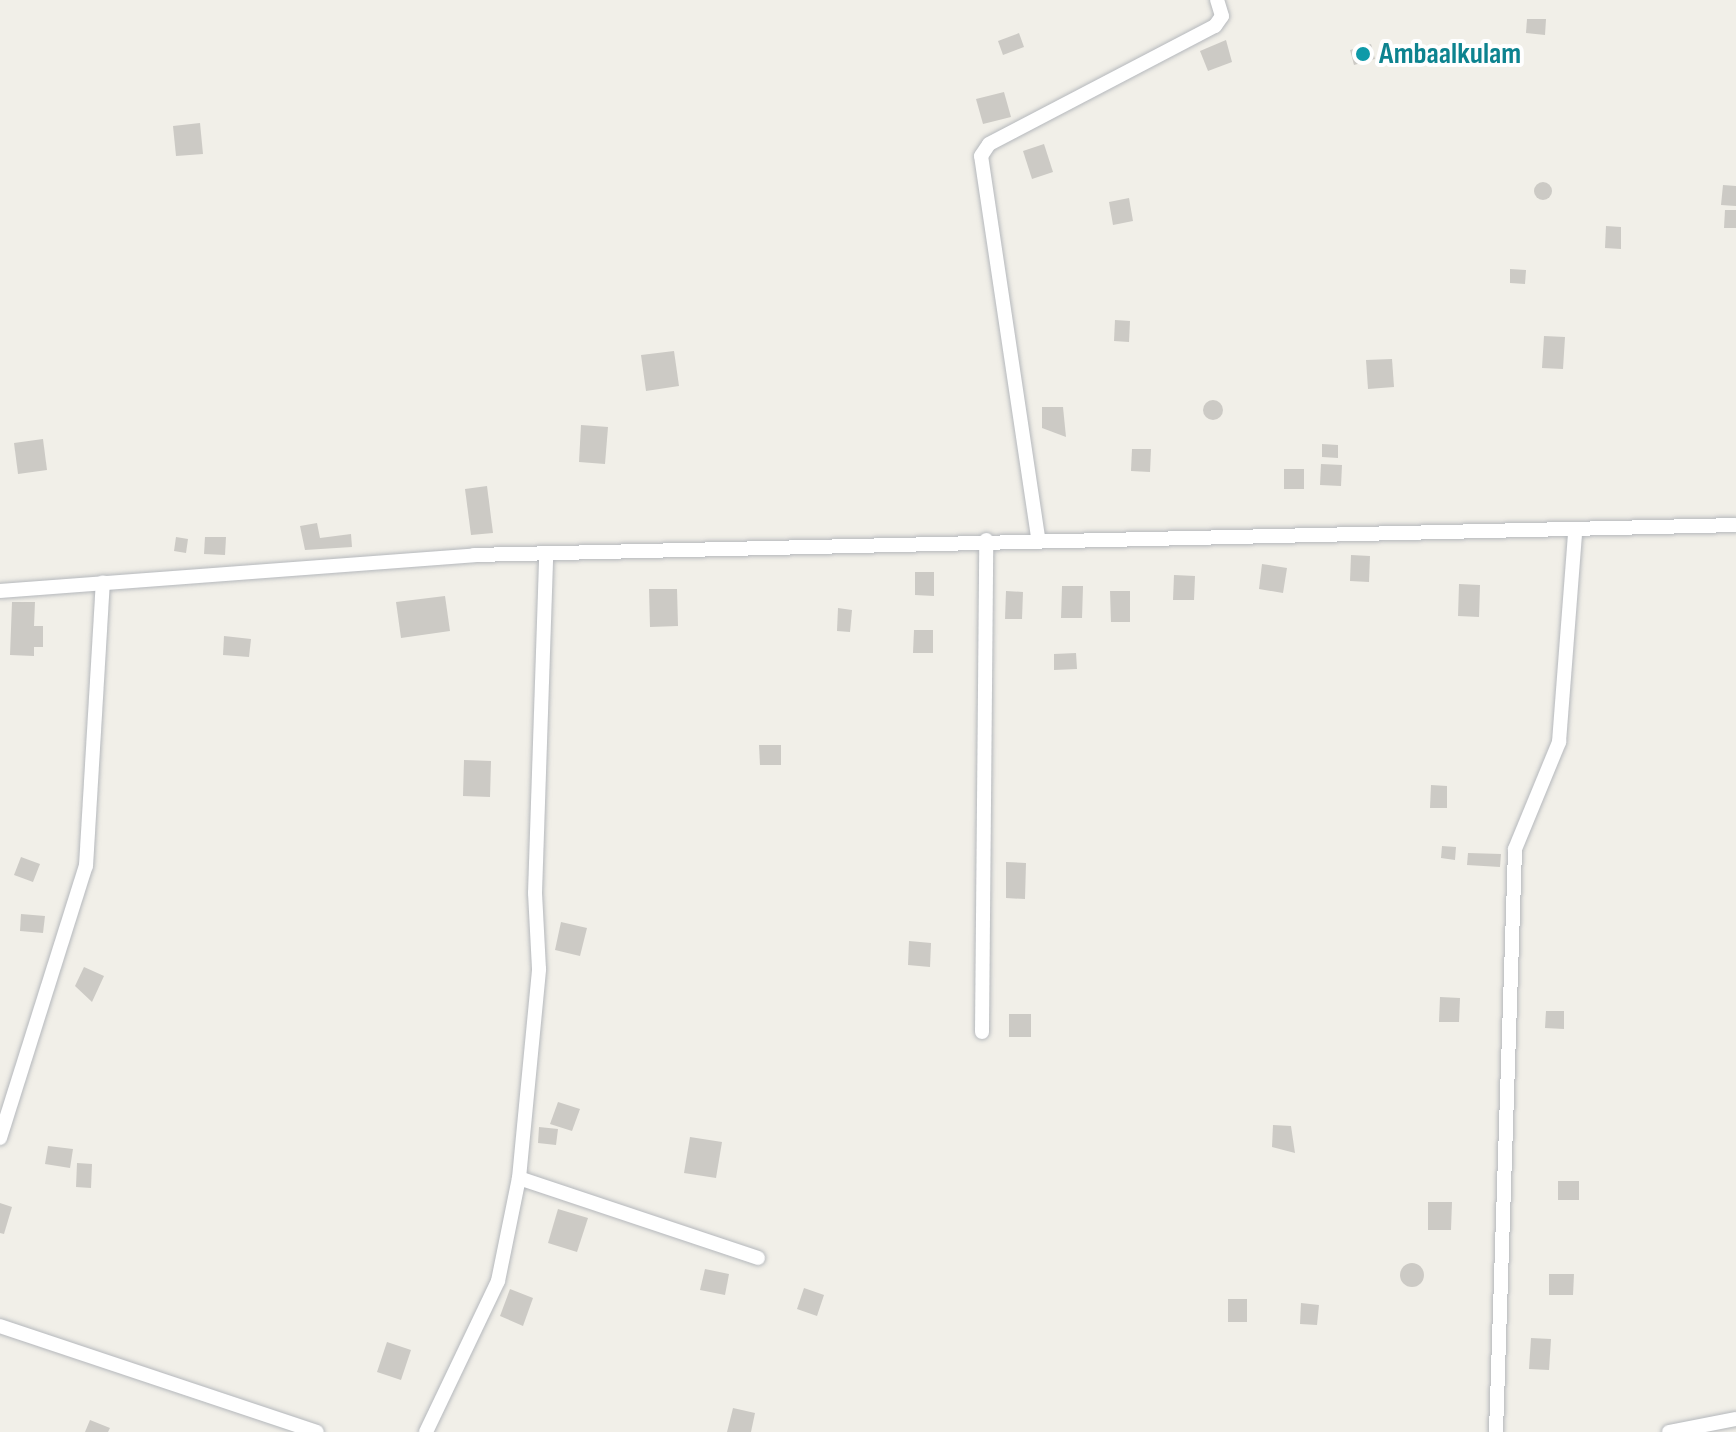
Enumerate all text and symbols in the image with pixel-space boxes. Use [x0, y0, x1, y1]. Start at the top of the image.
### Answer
place label: Ambaalkulam [1379, 36, 1521, 72]
marker: Ambaalkulam [1354, 45, 1372, 63]

